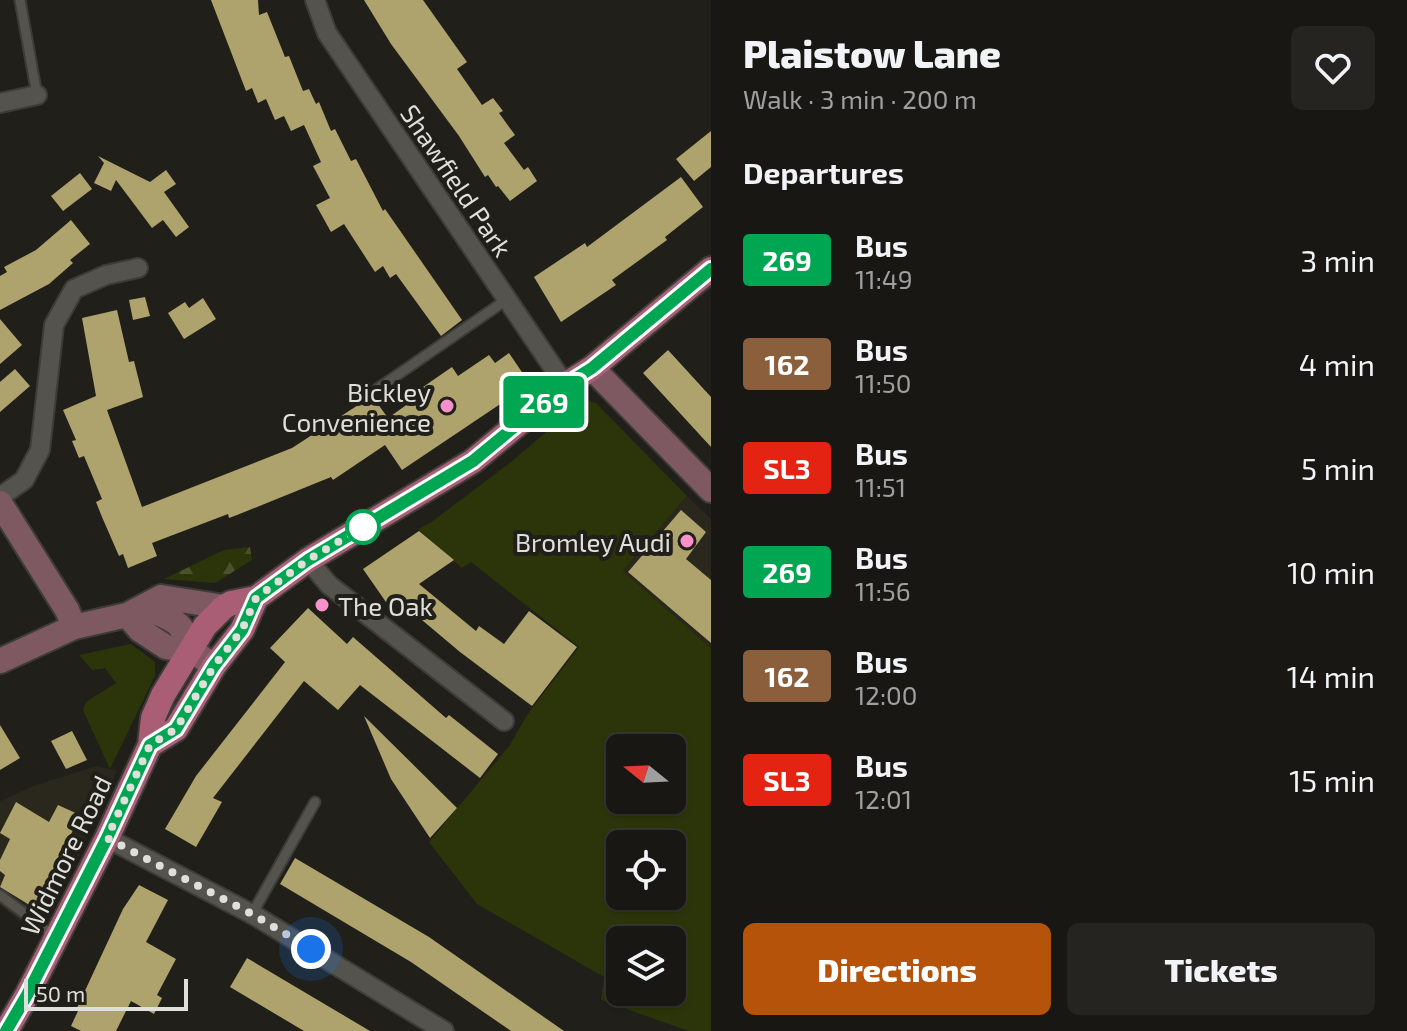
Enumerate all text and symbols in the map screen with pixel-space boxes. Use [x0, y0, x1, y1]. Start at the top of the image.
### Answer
button: heart [1291, 26, 1375, 110]
text: Plaistow Lane [743, 30, 1001, 76]
text: Walk · 3 min · 200 m [743, 83, 977, 114]
street label: Shawfield Park [395, 98, 519, 262]
text: Departures [743, 154, 904, 190]
text: Bus [855, 227, 908, 263]
text: 3 min [1300, 242, 1375, 278]
text: 269 [762, 243, 812, 277]
text: 11:49 [855, 263, 913, 294]
text: Bus [855, 331, 908, 367]
text: 4 min [1299, 346, 1375, 382]
text: 162 [765, 347, 809, 381]
text: 11:50 [855, 367, 911, 398]
place label: Bickley Convenience [282, 376, 431, 437]
line badge: 269 [498, 376, 590, 428]
text: 269 [519, 385, 569, 419]
marker: Bickley Convenience [438, 397, 456, 415]
text: Bus [855, 435, 908, 471]
text: 5 min [1301, 450, 1375, 486]
text: SL3 [763, 451, 811, 485]
text: 11:51 [855, 471, 906, 502]
unlabelled marker [346, 510, 380, 544]
place label: Bromley Audi [515, 526, 671, 557]
marker: Bromley Audi [678, 532, 696, 550]
text: Bus [855, 539, 908, 575]
text: 10 min [1287, 554, 1375, 590]
text: 269 [762, 555, 812, 589]
text: 11:56 [855, 575, 911, 606]
place label: The Oak [338, 590, 433, 621]
marker: The Oak [313, 596, 331, 614]
text: Bus [855, 643, 908, 679]
text: 14 min [1287, 658, 1375, 694]
text: 162 [765, 659, 809, 693]
text: 12:00 [855, 679, 917, 710]
north arrow [606, 734, 686, 814]
map controls [606, 734, 686, 1006]
text: Bus [855, 747, 908, 783]
text: 15 min [1289, 762, 1375, 798]
text: SL3 [763, 763, 811, 797]
street label: Widmore Road [13, 770, 117, 940]
text: 12:01 [855, 783, 912, 814]
button: locate [606, 830, 686, 910]
button: Directions [743, 923, 1051, 1015]
button: Tickets [1067, 923, 1375, 1015]
button: layers [606, 926, 686, 1006]
your location [291, 929, 331, 969]
scale bar [24, 975, 188, 1011]
text: 50 m [36, 980, 85, 1006]

